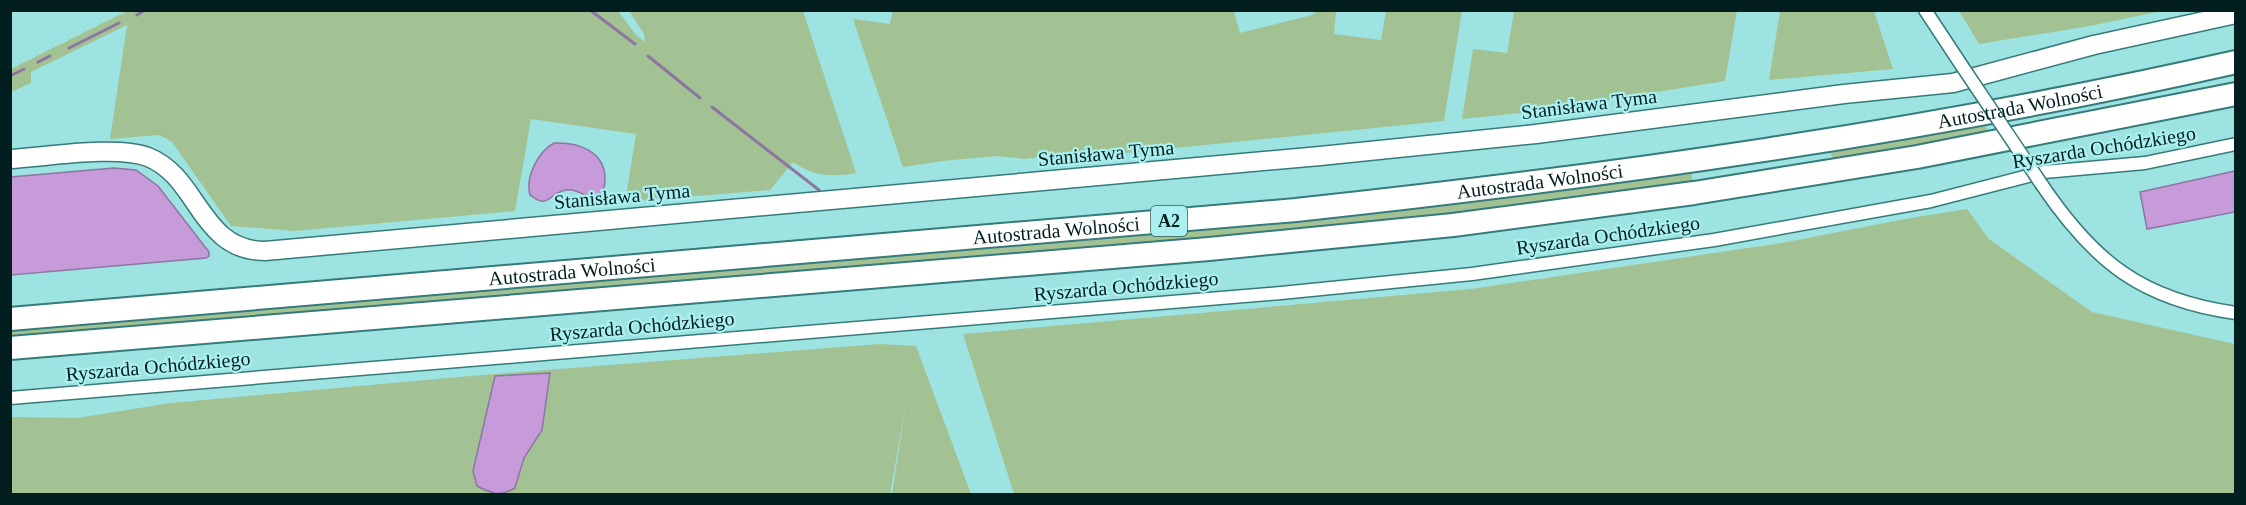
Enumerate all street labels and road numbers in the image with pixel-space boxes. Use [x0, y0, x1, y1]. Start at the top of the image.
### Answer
street label: Autostrada Wolności [1936, 80, 2105, 133]
street label: Stanisława Tyma [1520, 85, 1658, 124]
street label: Ryszarda Ochódzkiego [2011, 122, 2197, 173]
street label: Stanisława Tyma [1037, 136, 1175, 171]
street label: Autostrada Wolności [1455, 159, 1625, 203]
street label: Stanisława Tyma [553, 179, 691, 214]
road number: A2 [1151, 206, 1187, 236]
street label: Ryszarda Ochódzkiego [1515, 211, 1701, 260]
street label: Autostrada Wolności [972, 212, 1141, 248]
street label: Autostrada Wolności [488, 253, 657, 289]
street label: Ryszarda Ochódzkiego [1033, 267, 1219, 306]
street label: Ryszarda Ochódzkiego [549, 307, 735, 346]
street label: Ryszarda Ochódzkiego [65, 347, 251, 386]

